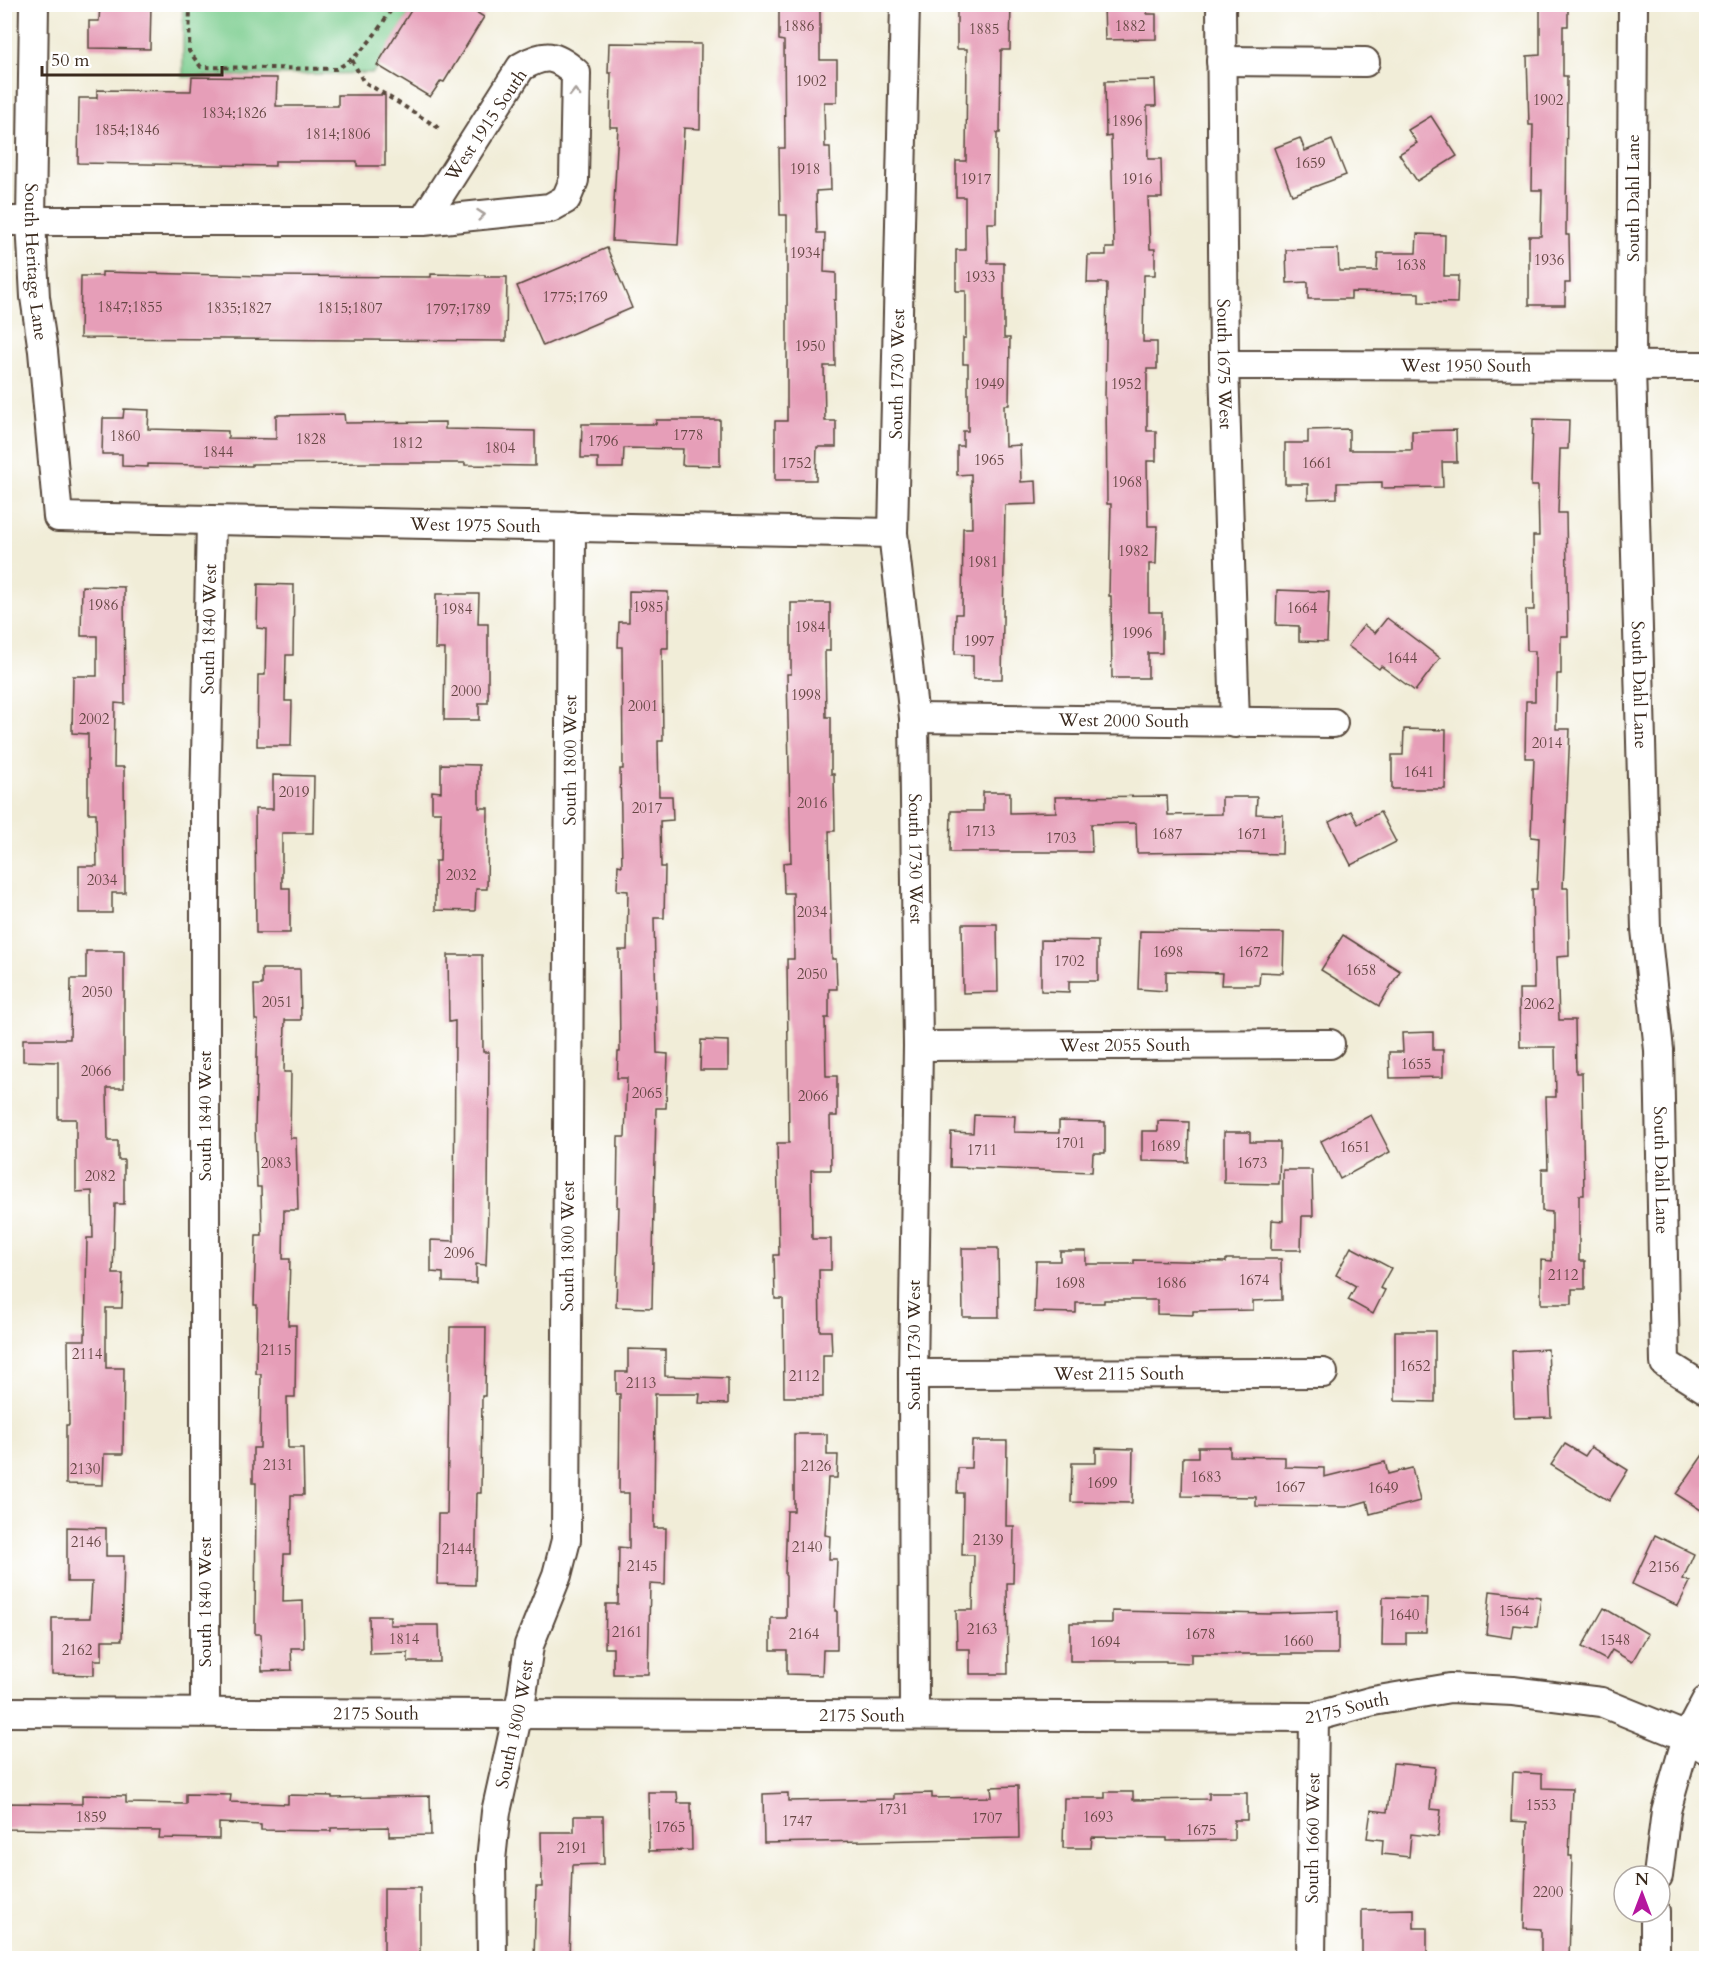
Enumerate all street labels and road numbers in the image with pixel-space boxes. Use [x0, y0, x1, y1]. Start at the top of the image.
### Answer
street label: West 1915 South [439, 64, 533, 187]
street label: South Dahl Lane [1621, 134, 1646, 262]
street label: South Heritage Lane [18, 183, 53, 342]
street label: South 1675 West [1210, 299, 1238, 430]
street label: South 1730 West [884, 308, 911, 439]
street label: West 1950 South [1400, 353, 1531, 379]
street label: West 1975 South [409, 512, 541, 539]
street label: South 1840 West [195, 563, 223, 695]
street label: South Dahl Lane [1625, 621, 1653, 749]
street label: South 1800 West [558, 694, 583, 826]
street label: West 2000 South [1058, 708, 1190, 734]
street label: South 1730 West [902, 793, 929, 924]
street label: West 2055 South [1059, 1033, 1190, 1058]
street label: South 1840 West [193, 1050, 218, 1181]
street label: South Dahl Lane [1647, 1106, 1675, 1234]
street label: South 1800 West [555, 1180, 581, 1312]
street label: South 1730 West [902, 1279, 927, 1410]
street label: West 2115 South [1053, 1361, 1184, 1387]
street label: South 1840 West [193, 1536, 218, 1667]
street label: South 1800 West [490, 1658, 540, 1791]
street label: 2175 South [1305, 1687, 1391, 1730]
street label: 2175 South [333, 1701, 419, 1727]
street label: 2175 South [819, 1703, 905, 1728]
street label: South 1660 West [1300, 1772, 1326, 1903]

